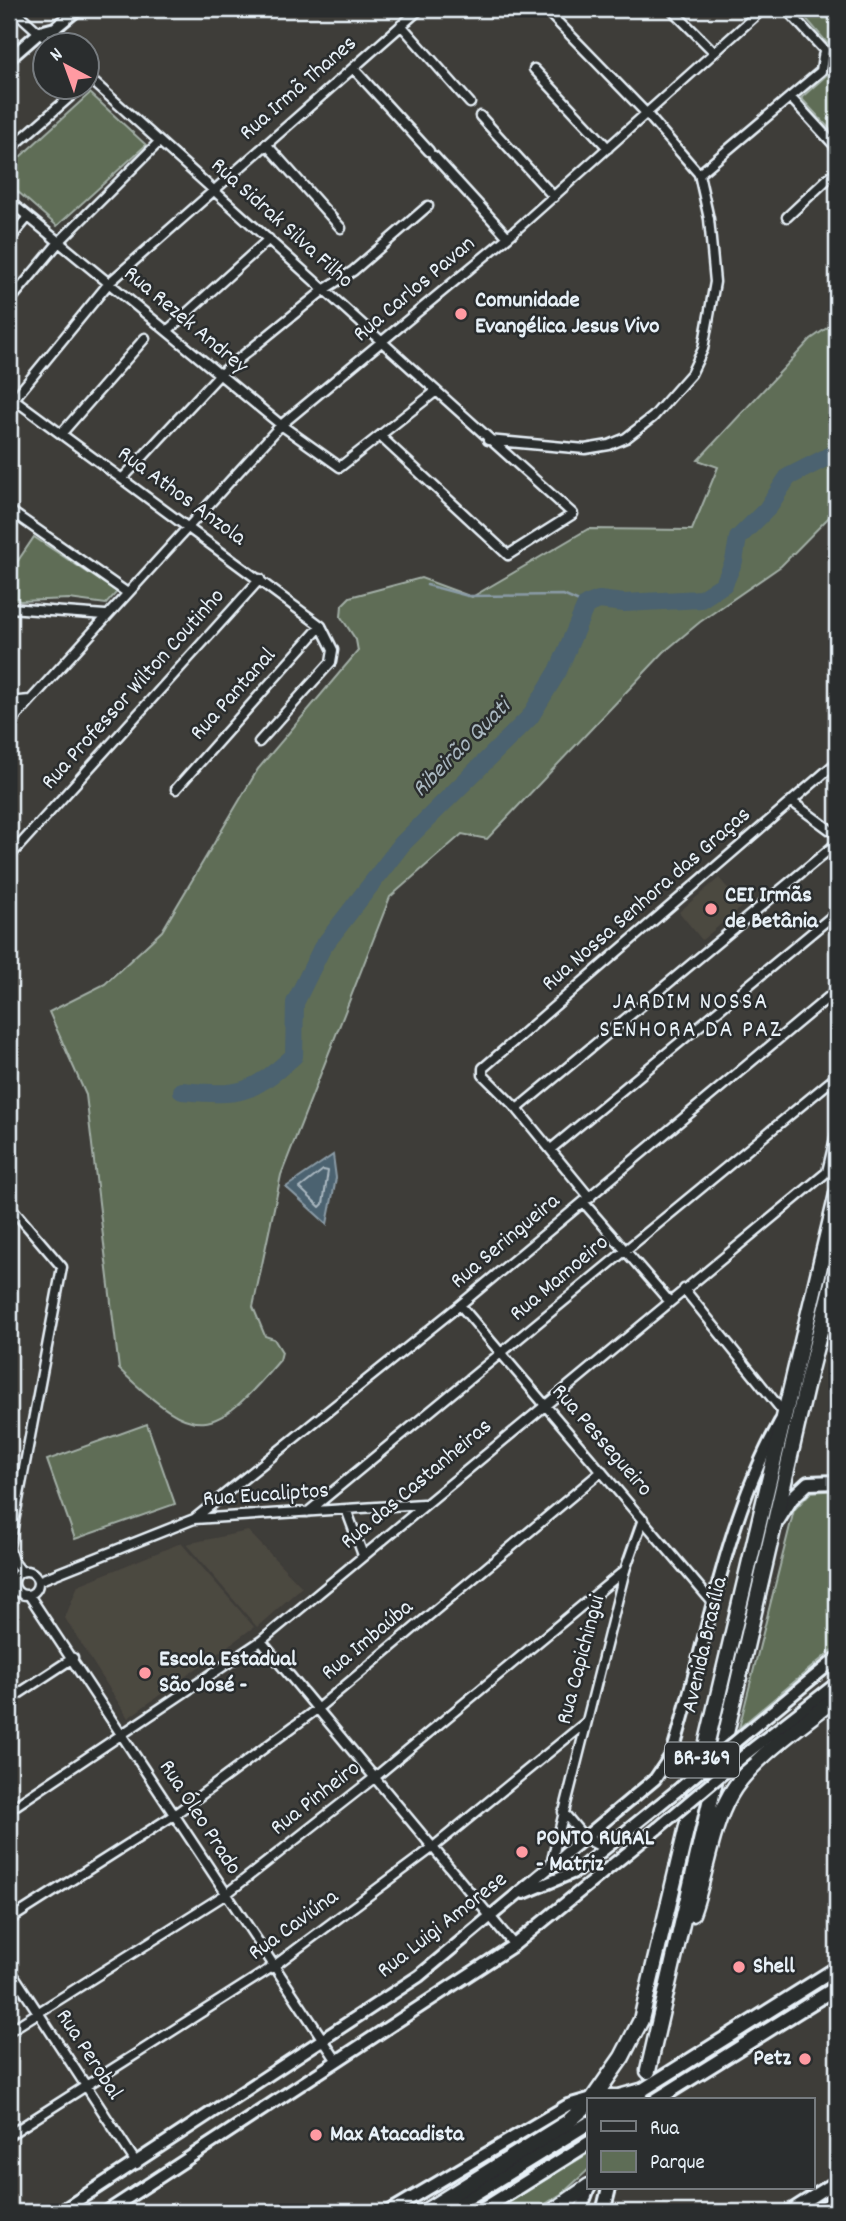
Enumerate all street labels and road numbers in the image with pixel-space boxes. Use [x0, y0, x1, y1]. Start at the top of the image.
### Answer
street label: Rua Irmã Thanes [233, 29, 365, 149]
street label: Rua Sidrak Silva Filho [202, 151, 360, 297]
street label: Rua Carlos Pavan [347, 229, 483, 351]
street label: Rua Rezek Andrey [115, 259, 255, 384]
street label: Rua Athos Anzola [110, 439, 253, 556]
street label: Rua Professor Wilton Coutinho [34, 582, 234, 798]
street label: Rua Pantanal [183, 641, 285, 749]
street label: Rua Nossa Senhora das Graças [535, 800, 759, 1000]
street label: Rua Seringueira [444, 1185, 569, 1298]
street label: Rua Mamoeiro [503, 1228, 617, 1330]
street label: Rua Pessegueiro [543, 1377, 659, 1505]
street label: Rua das Castanheiras [334, 1412, 500, 1558]
street label: Rua Eucaliptos [202, 1475, 330, 1517]
street label: Avenida Brasília [674, 1573, 738, 1716]
street label: Rua Imbaúba [315, 1592, 422, 1689]
street label: Rua Capichingui [549, 1592, 615, 1728]
road number: BR-369 [665, 1742, 739, 1778]
street label: Rua Pinheiro [264, 1753, 368, 1845]
street label: Rua Óleo Prado [149, 1754, 249, 1882]
street label: Rua Luigi Amorese [371, 1865, 515, 1987]
street label: Rua Caviúna [242, 1881, 347, 1970]
street label: Rua Perobal [46, 2003, 130, 2108]

